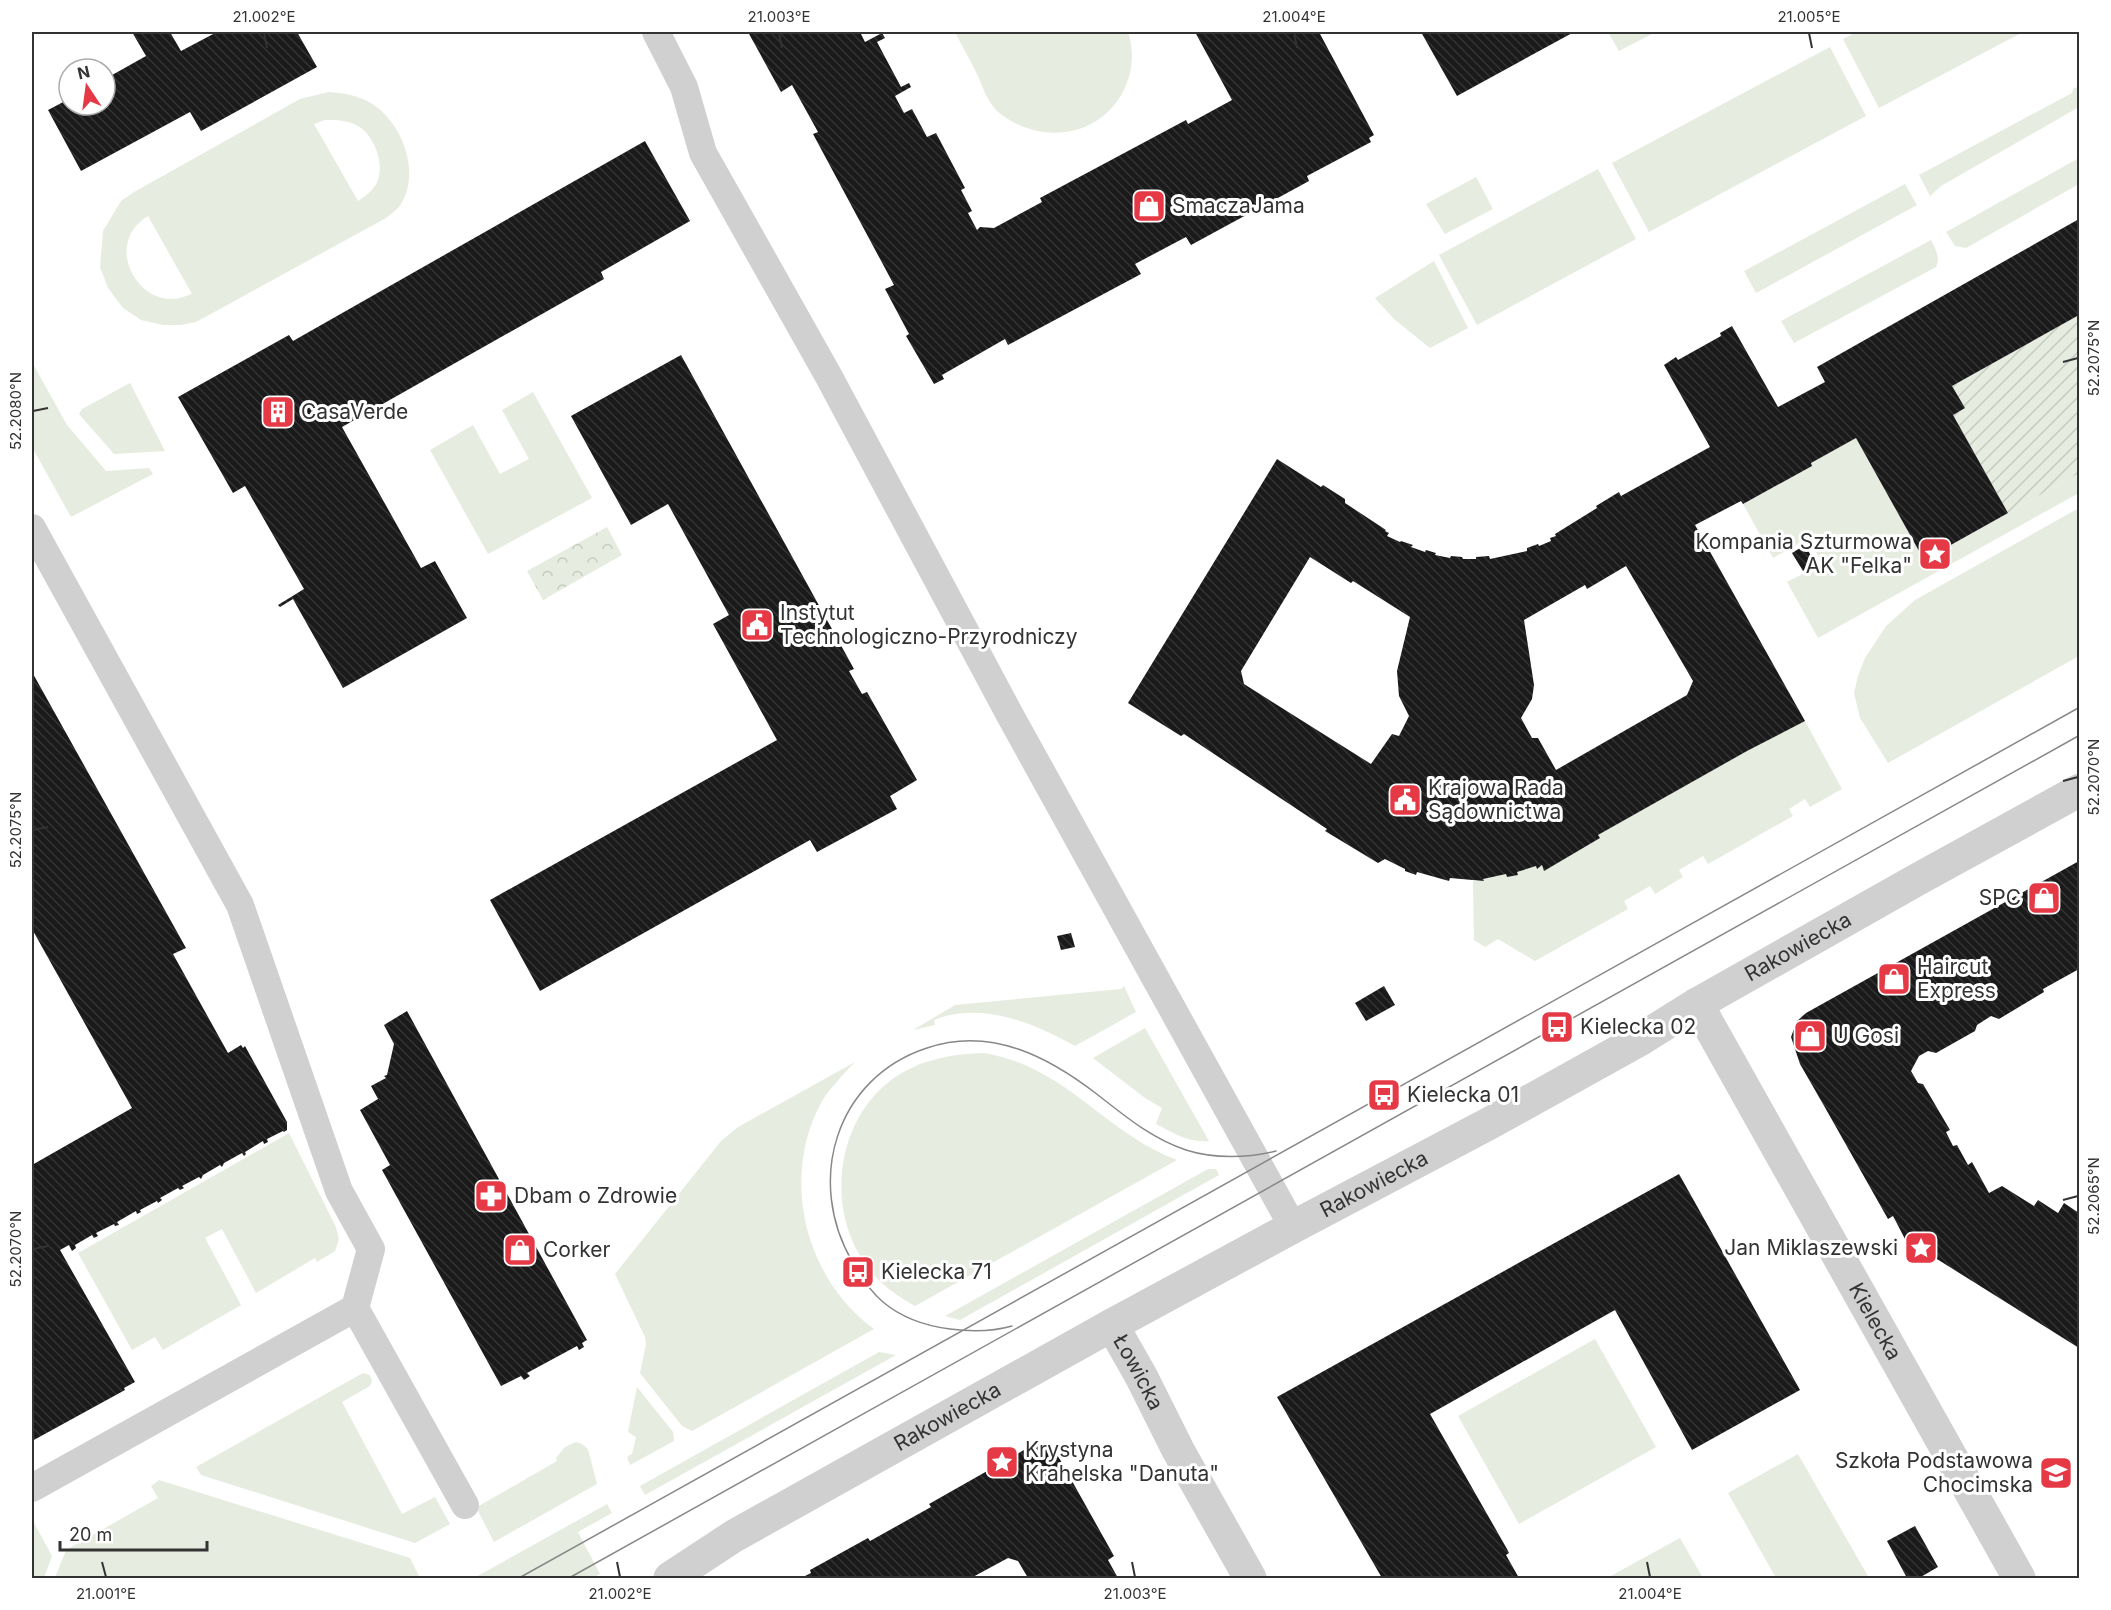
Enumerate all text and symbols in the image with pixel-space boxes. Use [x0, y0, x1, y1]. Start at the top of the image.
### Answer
text: 21.002°E [232, 7, 296, 26]
text: 21.003°E [747, 7, 811, 26]
text: 21.004°E [1262, 7, 1326, 26]
text: 21.005°E [1777, 7, 1841, 26]
north arrow [57, 57, 117, 117]
text: N [75, 61, 92, 84]
shop icon: SmaczaJama [1131, 188, 1167, 224]
place label: SmaczaJama [1172, 193, 1305, 218]
text: 52.2075°N [2084, 320, 2103, 396]
text: 52.2080°N [6, 372, 25, 450]
building icon: CasaVerde [260, 394, 296, 430]
place label: CasaVerde [301, 399, 408, 424]
place label: Kompania Szturmowa AK "Felka" [1696, 529, 1912, 578]
place icon: Kompania Szturmowa AK "Felka" [1917, 536, 1953, 572]
place label: Instytut Technologiczno-Przyrodniczy [780, 600, 1078, 649]
public building icon: Instytut Technologiczno-Przyrodniczy [739, 607, 775, 643]
text: 52.2070°N [2084, 739, 2103, 815]
place label: Krajowa Rada Sądownictwa [1428, 775, 1564, 824]
public building icon: Krajowa Rada Sądownictwa [1387, 782, 1423, 818]
text: 52.2075°N [6, 792, 25, 868]
shop icon: SPC [2026, 880, 2062, 916]
place label: SPC [1979, 885, 2021, 910]
street label: Rakowiecka [1740, 906, 1856, 986]
place label: Haircut Express [1917, 954, 1996, 1003]
shop icon: Haircut Express [1876, 961, 1912, 997]
bus stop icon: Kielecka 02 [1539, 1009, 1575, 1045]
place label: Kielecka 02 [1580, 1014, 1696, 1039]
shop icon: U Gosi [1792, 1018, 1828, 1054]
place label: U Gosi [1833, 1023, 1899, 1048]
bus stop icon: Kielecka 01 [1366, 1077, 1402, 1113]
place label: Kielecka 01 [1407, 1082, 1519, 1107]
street label: Rakowiecka [1316, 1145, 1432, 1222]
text: 52.2065°N [2084, 1157, 2103, 1235]
pharmacy icon: Dbam o Zdrowie [473, 1178, 509, 1214]
place label: Dbam o Zdrowie [514, 1183, 677, 1208]
text: 52.2070°N [6, 1211, 25, 1287]
place icon: Jan Miklaszewski [1903, 1230, 1939, 1266]
shop icon: Corker [502, 1232, 538, 1268]
place label: Jan Miklaszewski [1724, 1235, 1898, 1260]
place label: Corker [543, 1237, 610, 1262]
bus stop icon: Kielecka 71 [840, 1254, 876, 1290]
place label: Kielecka 71 [881, 1259, 992, 1284]
street label: Kielecka [1844, 1278, 1907, 1364]
street label: Łowicka [1108, 1330, 1169, 1414]
street label: Rakowiecka [889, 1377, 1005, 1456]
place label: Krystyna Krahelska "Danuta" [1025, 1437, 1219, 1486]
place icon: Krystyna Krahelska "Danuta" [984, 1444, 1020, 1480]
place label: Szkoła Podstawowa Chocimska [1835, 1448, 2033, 1497]
school or university icon: Szkoła Podstawowa Chocimska [2038, 1455, 2074, 1491]
scale bar [60, 1514, 207, 1552]
text: 20 m [69, 1524, 112, 1545]
text: 21.001°E [76, 1584, 136, 1603]
text: 21.002°E [588, 1584, 652, 1603]
text: 21.003°E [1103, 1584, 1167, 1603]
text: 21.004°E [1618, 1584, 1682, 1603]

